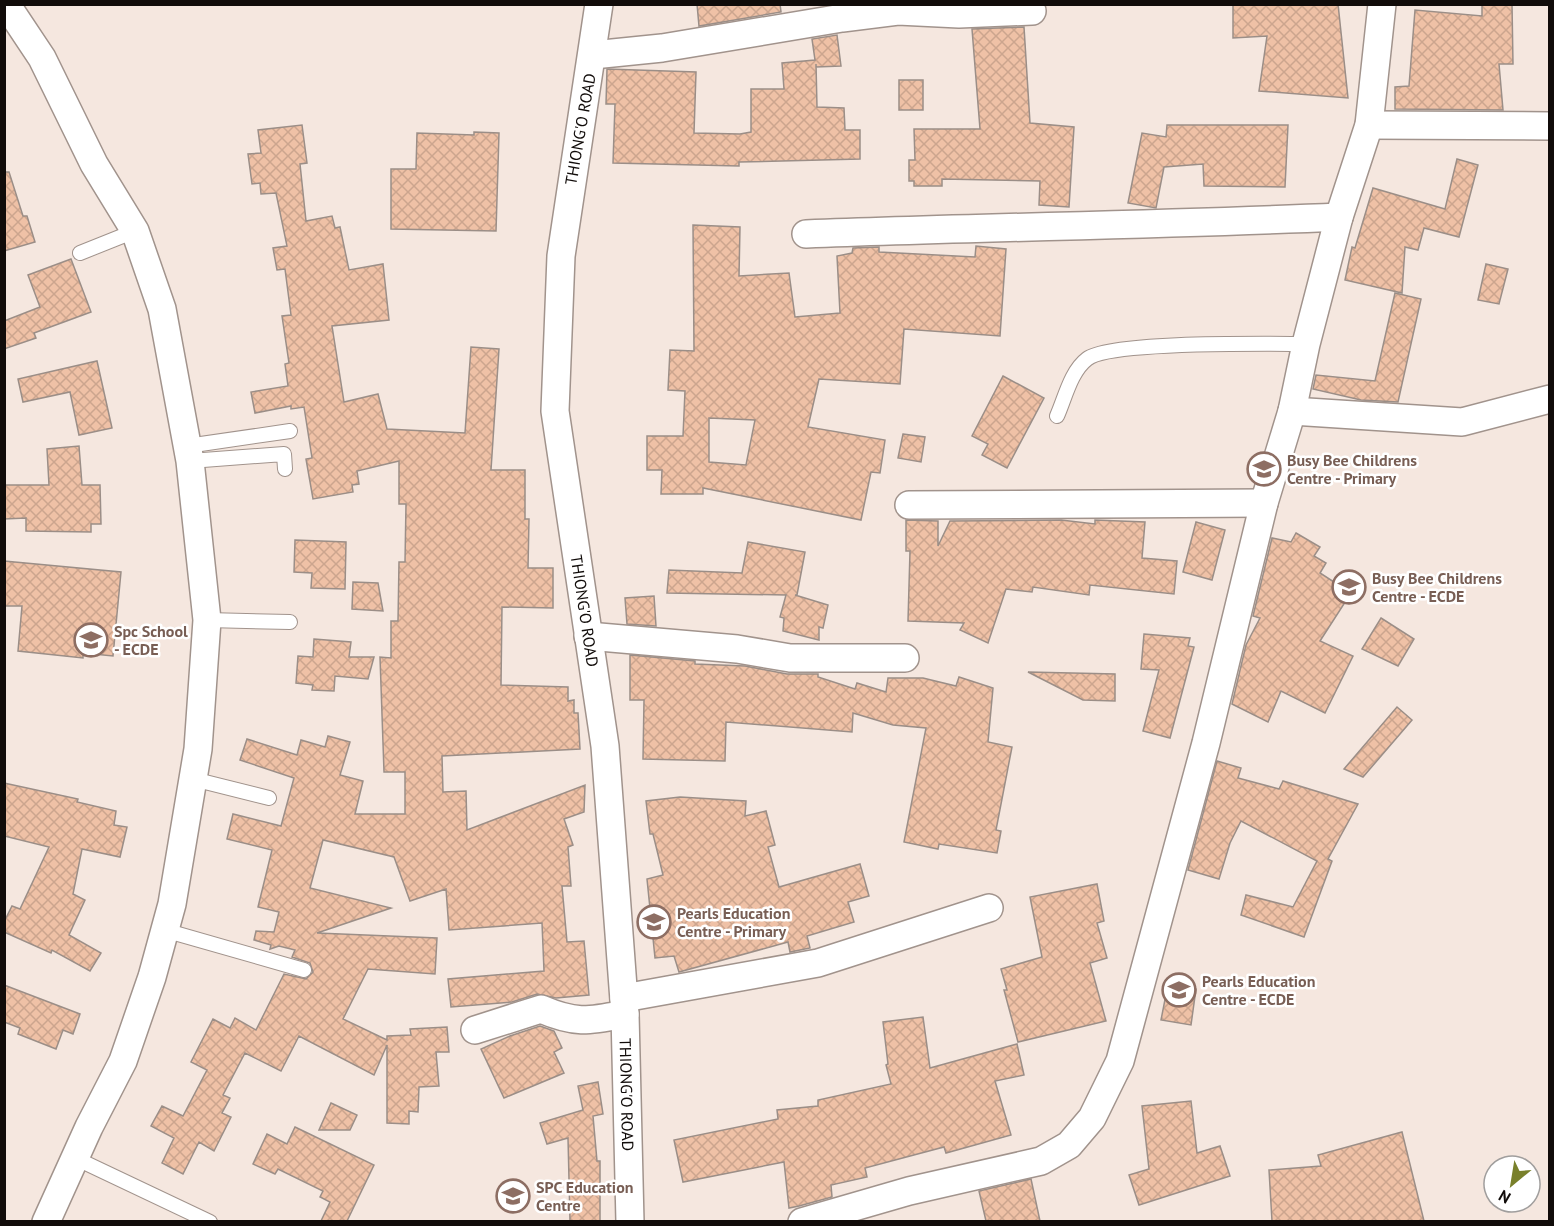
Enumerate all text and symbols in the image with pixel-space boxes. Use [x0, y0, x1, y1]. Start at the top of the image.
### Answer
street label: THIONG'O ROAD [560, 72, 600, 186]
place label: Busy Bee Childrens Centre - Primary [1287, 450, 1417, 488]
school or university icon: Busy Bee Childrens Centre - Primary [1246, 451, 1282, 487]
street label: THIONG'O ROAD [567, 553, 603, 668]
place label: Busy Bee Childrens Centre - ECDE [1372, 568, 1502, 606]
school or university icon: Busy Bee Childrens Centre - ECDE [1331, 569, 1367, 605]
place label: Spc School - ECDE [114, 621, 188, 659]
school or university icon: Spc School - ECDE [73, 622, 109, 658]
place label: Pearls Education Centre - Primary [677, 903, 790, 941]
school or university icon: Pearls Education Centre - Primary [636, 904, 672, 940]
place label: Pearls Education Centre - ECDE [1202, 971, 1315, 1009]
school or university icon: Pearls Education Centre - ECDE [1161, 972, 1197, 1008]
street label: THIONG'O ROAD [616, 1038, 638, 1151]
north arrow [1482, 1154, 1542, 1214]
place label: SPC Education Centre [536, 1177, 633, 1215]
school or university icon: SPC Education Centre [495, 1178, 531, 1214]
text: N [1495, 1186, 1514, 1208]

